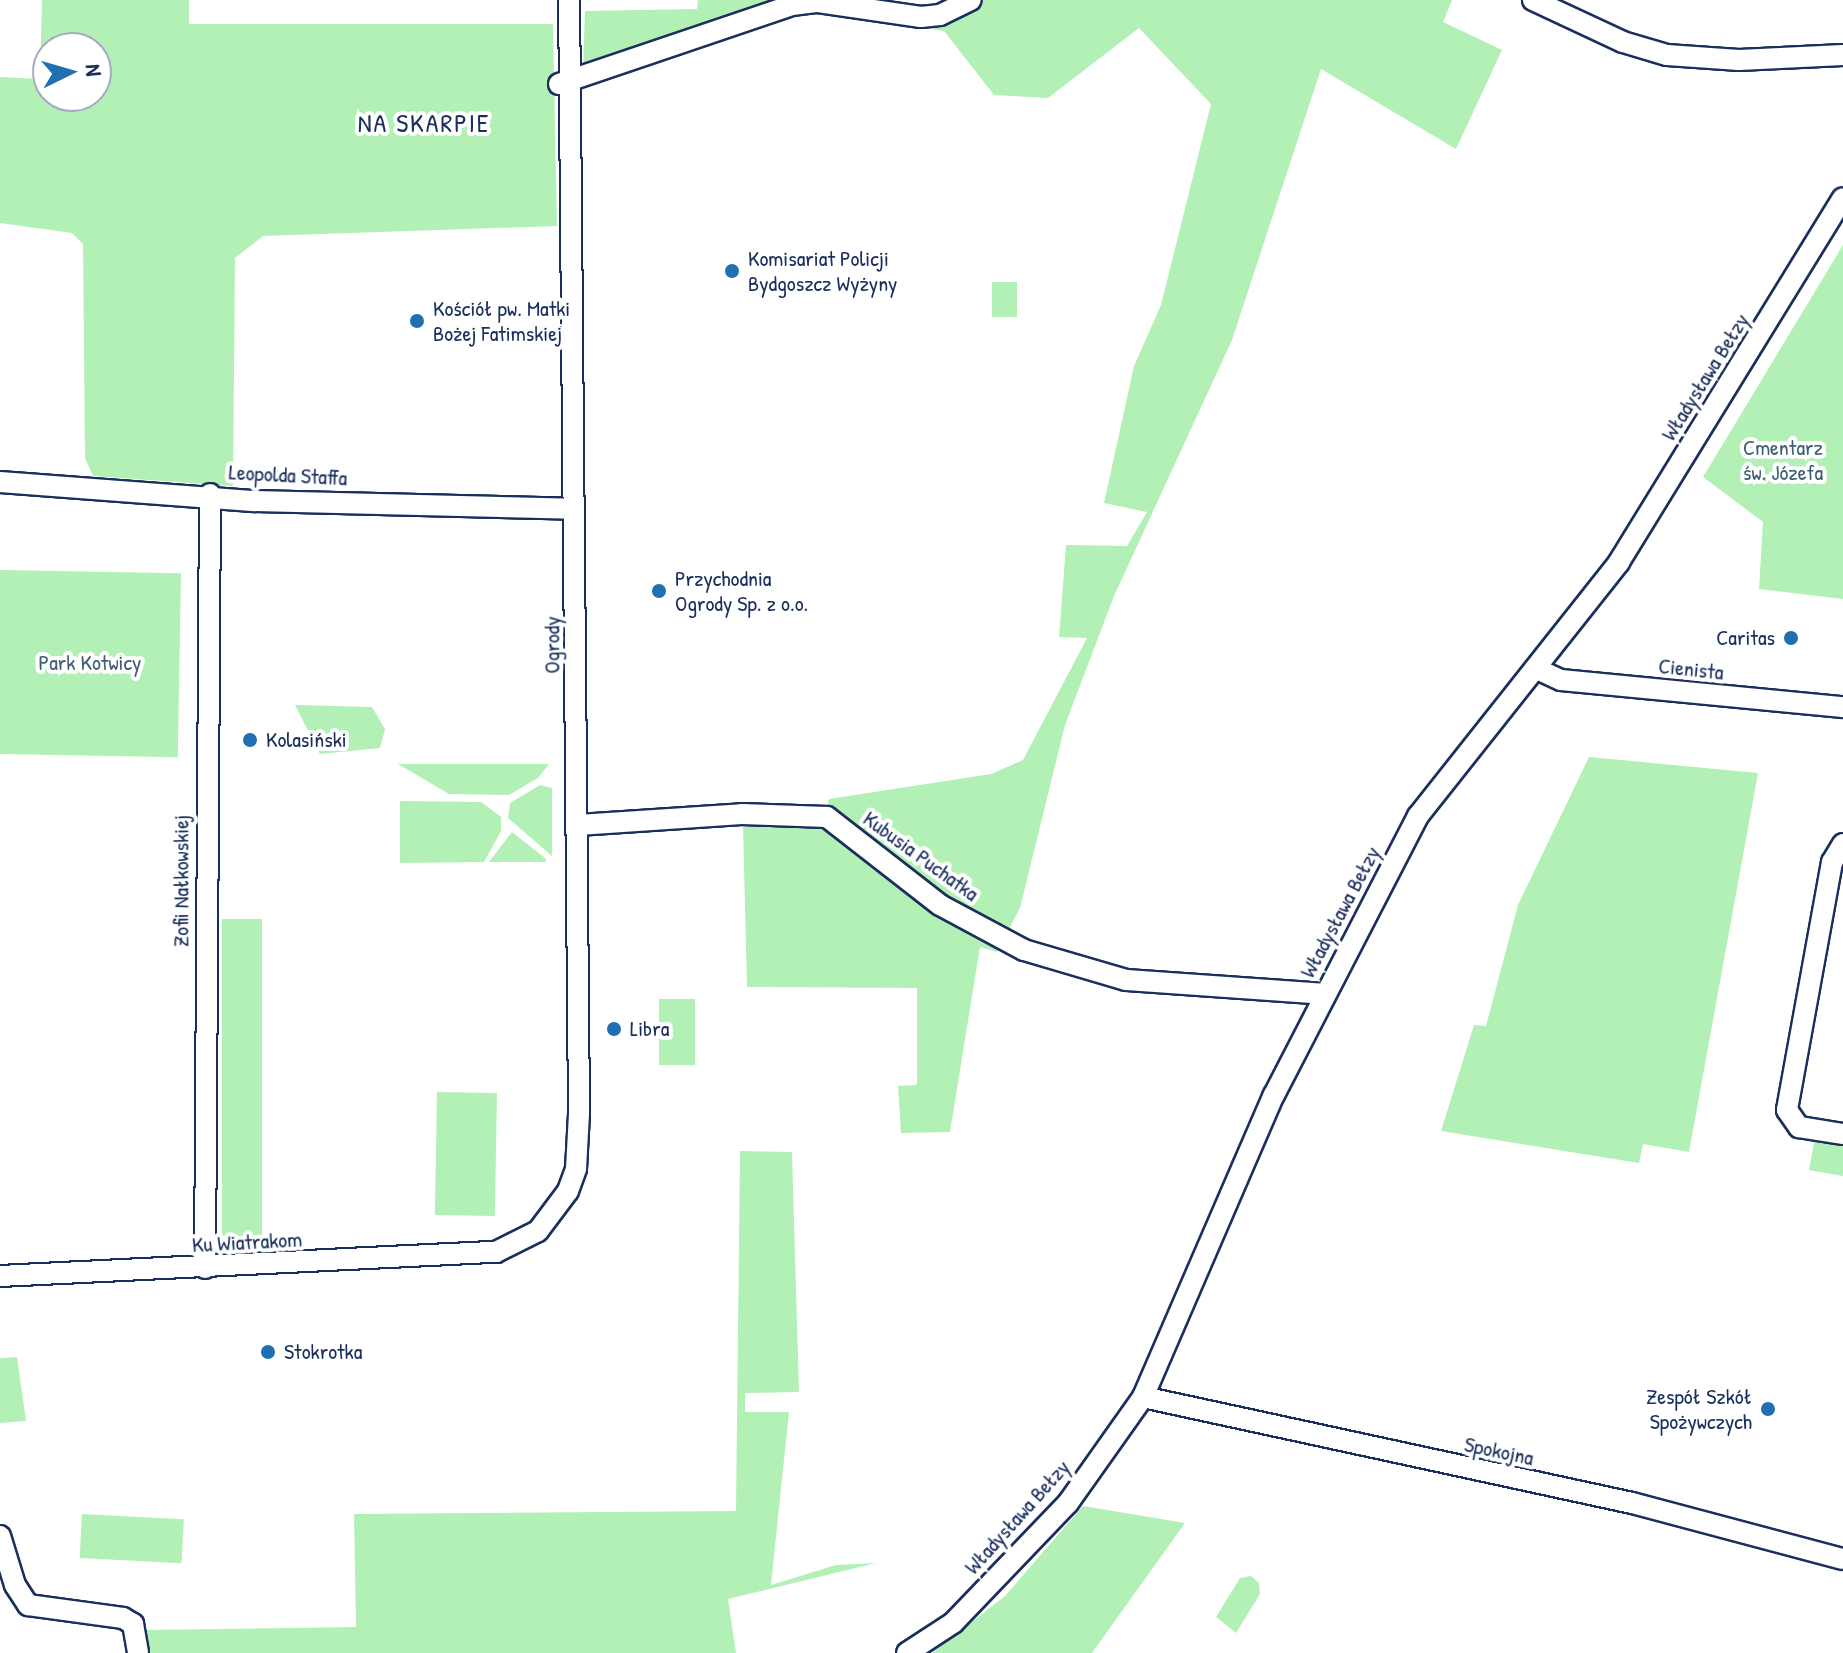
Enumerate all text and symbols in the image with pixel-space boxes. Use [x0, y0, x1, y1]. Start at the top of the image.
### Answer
north arrow [32, 32, 112, 112]
text: N [78, 63, 109, 77]
district label: NA SKARPIE [358, 107, 490, 139]
place label: Komisariat Policji Bydgoszcz Wyżyny [748, 245, 897, 296]
marker: Komisariat Policji Bydgoszcz Wyżyny [723, 262, 741, 280]
place label: Kościół pw. Matki Bożej Fatimskiej [433, 295, 570, 346]
street label: Władysława Bełzy [1655, 309, 1755, 445]
marker: Kościół pw. Matki Bożej Fatimskiej [408, 312, 426, 330]
park label: Cmentarz św. Józefa [1743, 434, 1823, 486]
street label: Leopolda Staffa [228, 459, 348, 491]
place label: Przychodnia Ogrody Sp. z o.o. [675, 565, 808, 616]
marker: Przychodnia Ogrody Sp. z o.o. [650, 582, 668, 600]
street label: Ogrody [539, 616, 565, 674]
place label: Caritas [1716, 625, 1775, 651]
marker: Caritas [1782, 629, 1800, 647]
park label: Park Kotwicy [39, 650, 141, 676]
street label: Cienista [1657, 652, 1725, 686]
place label: Kolasiński [266, 727, 347, 753]
marker: Kolasiński [241, 731, 259, 749]
street label: Kubusia Puchatka [858, 805, 984, 907]
street label: Zofii Nałkowskiej [168, 815, 194, 947]
street label: Władysława Bełzy [1294, 842, 1386, 982]
place label: Libra [630, 1016, 669, 1042]
marker: Libra [605, 1020, 623, 1038]
street label: Ku Wiatrakom [191, 1226, 303, 1258]
place label: Stokrotka [284, 1339, 362, 1365]
marker: Stokrotka [259, 1343, 277, 1361]
place label: Zespół Szkół Spożywczych [1646, 1383, 1752, 1434]
marker: Zespół Szkół Spożywczych [1759, 1400, 1777, 1418]
street label: Spokojna [1462, 1431, 1536, 1471]
street label: Władysława Bełzy [959, 1454, 1075, 1580]

